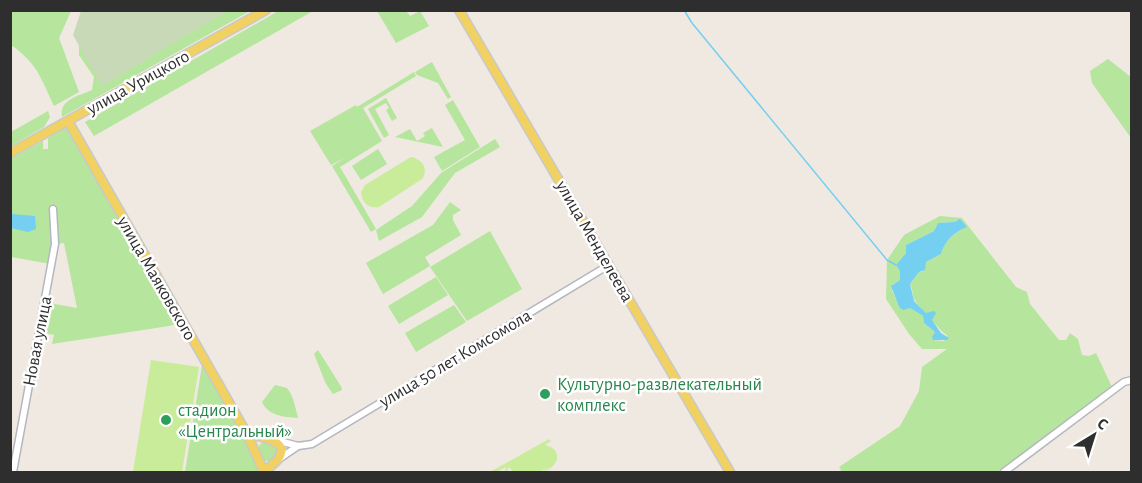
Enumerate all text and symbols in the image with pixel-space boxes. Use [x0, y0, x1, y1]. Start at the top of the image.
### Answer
street label: улица Урицкого [83, 47, 193, 119]
street label: улица Менделеева [552, 177, 636, 305]
street label: улица Маяковского [113, 213, 199, 343]
street label: Новая улица [20, 295, 56, 388]
street label: улица 50 лет Комсомола [376, 306, 535, 412]
place label: Культурно-развлекательный комплекс [557, 376, 762, 415]
marker: Культурно-развлекательный комплекс [538, 387, 552, 401]
place label: стадион «Центральный» [178, 402, 292, 441]
north arrow [1064, 405, 1124, 465]
marker: стадион «Центральный» [159, 413, 173, 427]
text: С [1094, 415, 1111, 433]

